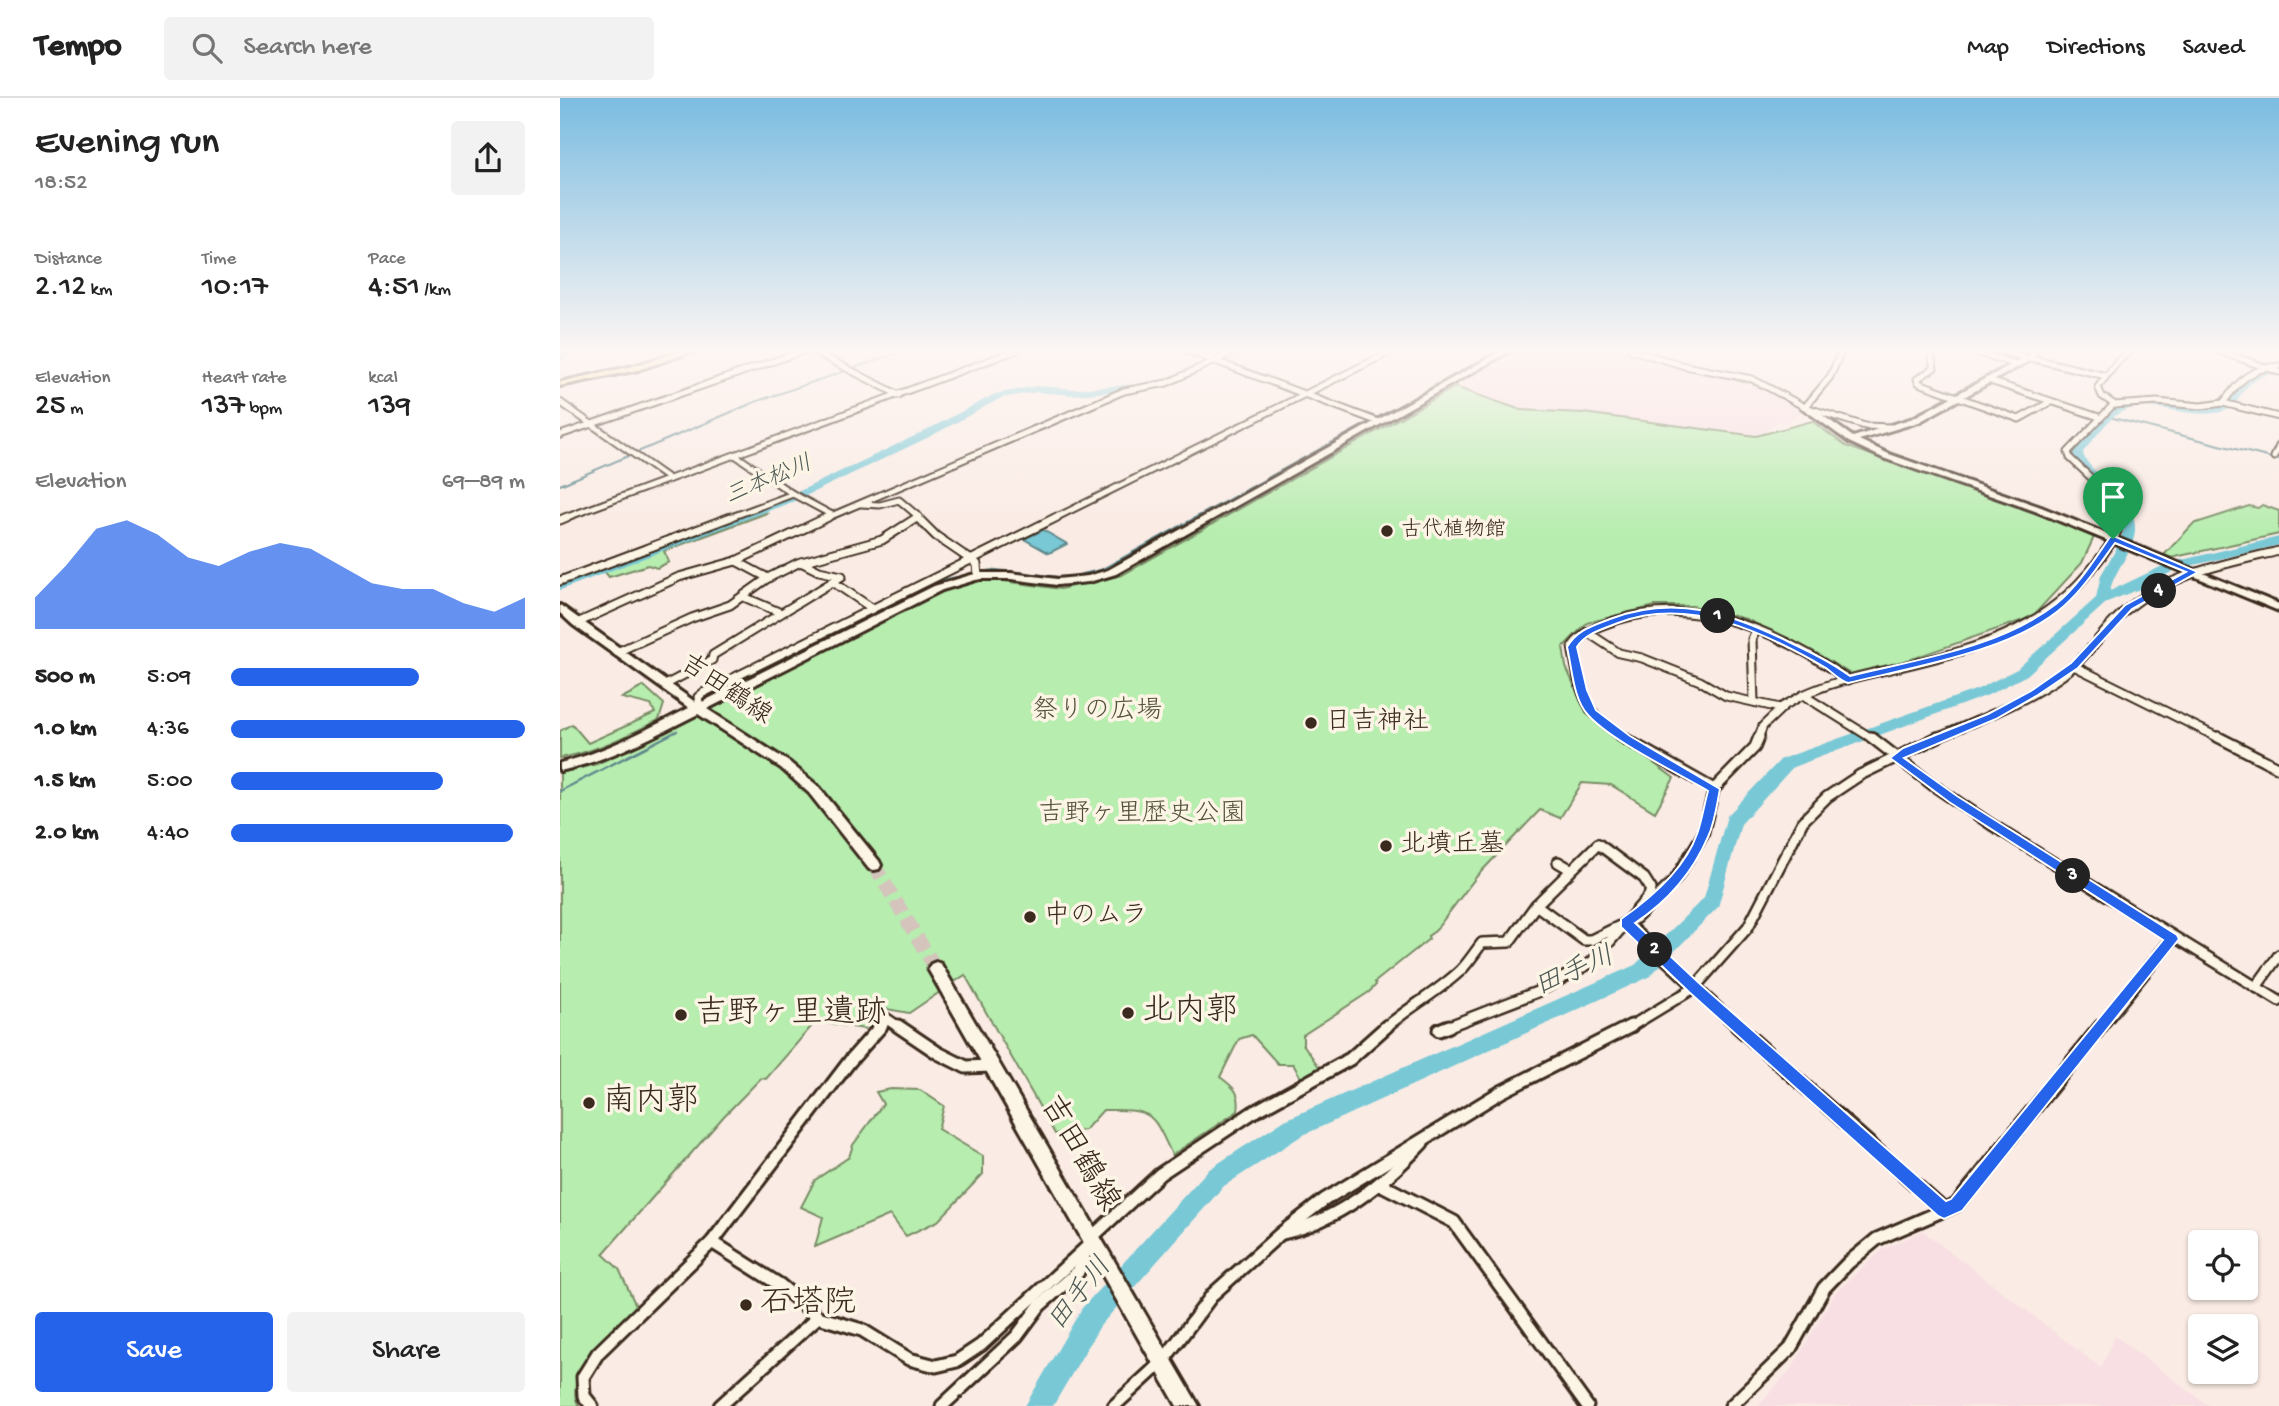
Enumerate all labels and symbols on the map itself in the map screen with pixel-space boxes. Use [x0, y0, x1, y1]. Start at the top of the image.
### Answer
water label: 三本松川 [721, 450, 817, 511]
pin [2083, 467, 2143, 539]
place label: 古代植物館 [1401, 517, 1506, 544]
marker: 古代植物館 [1379, 523, 1395, 539]
pin: 4 [2142, 574, 2176, 608]
pin: 1 [1700, 598, 1736, 634]
street label: 吉田鶴線 [673, 647, 778, 733]
park label: 祭りの広場 [1032, 695, 1162, 728]
place label: 日吉神社 [1325, 706, 1429, 739]
marker: 日吉神社 [1303, 715, 1319, 731]
park label: 吉野ヶ里歴史公園 [1038, 798, 1246, 831]
place label: 北墳丘墓 [1400, 829, 1504, 862]
marker: 北墳丘墓 [1378, 838, 1394, 854]
pin: 3 [2056, 858, 2090, 894]
place label: 中のムラ [1044, 900, 1147, 933]
marker: 中のムラ [1022, 909, 1038, 925]
pin: 2 [1638, 932, 1672, 968]
water label: 田手川 [1530, 940, 1620, 1005]
place label: 北内郭 [1142, 992, 1238, 1032]
place label: 吉野ヶ里遺跡 [695, 994, 887, 1034]
marker: 北内郭 [1120, 1005, 1136, 1021]
marker: 吉野ヶ里遺跡 [673, 1007, 689, 1023]
place label: 南内郭 [603, 1082, 699, 1122]
street label: 吉田鶴線 [1030, 1088, 1128, 1219]
marker: 南内郭 [581, 1095, 597, 1111]
water label: 田手川 [1041, 1251, 1120, 1338]
place label: 石塔院 [760, 1285, 856, 1324]
marker: 石塔院 [738, 1297, 754, 1313]

